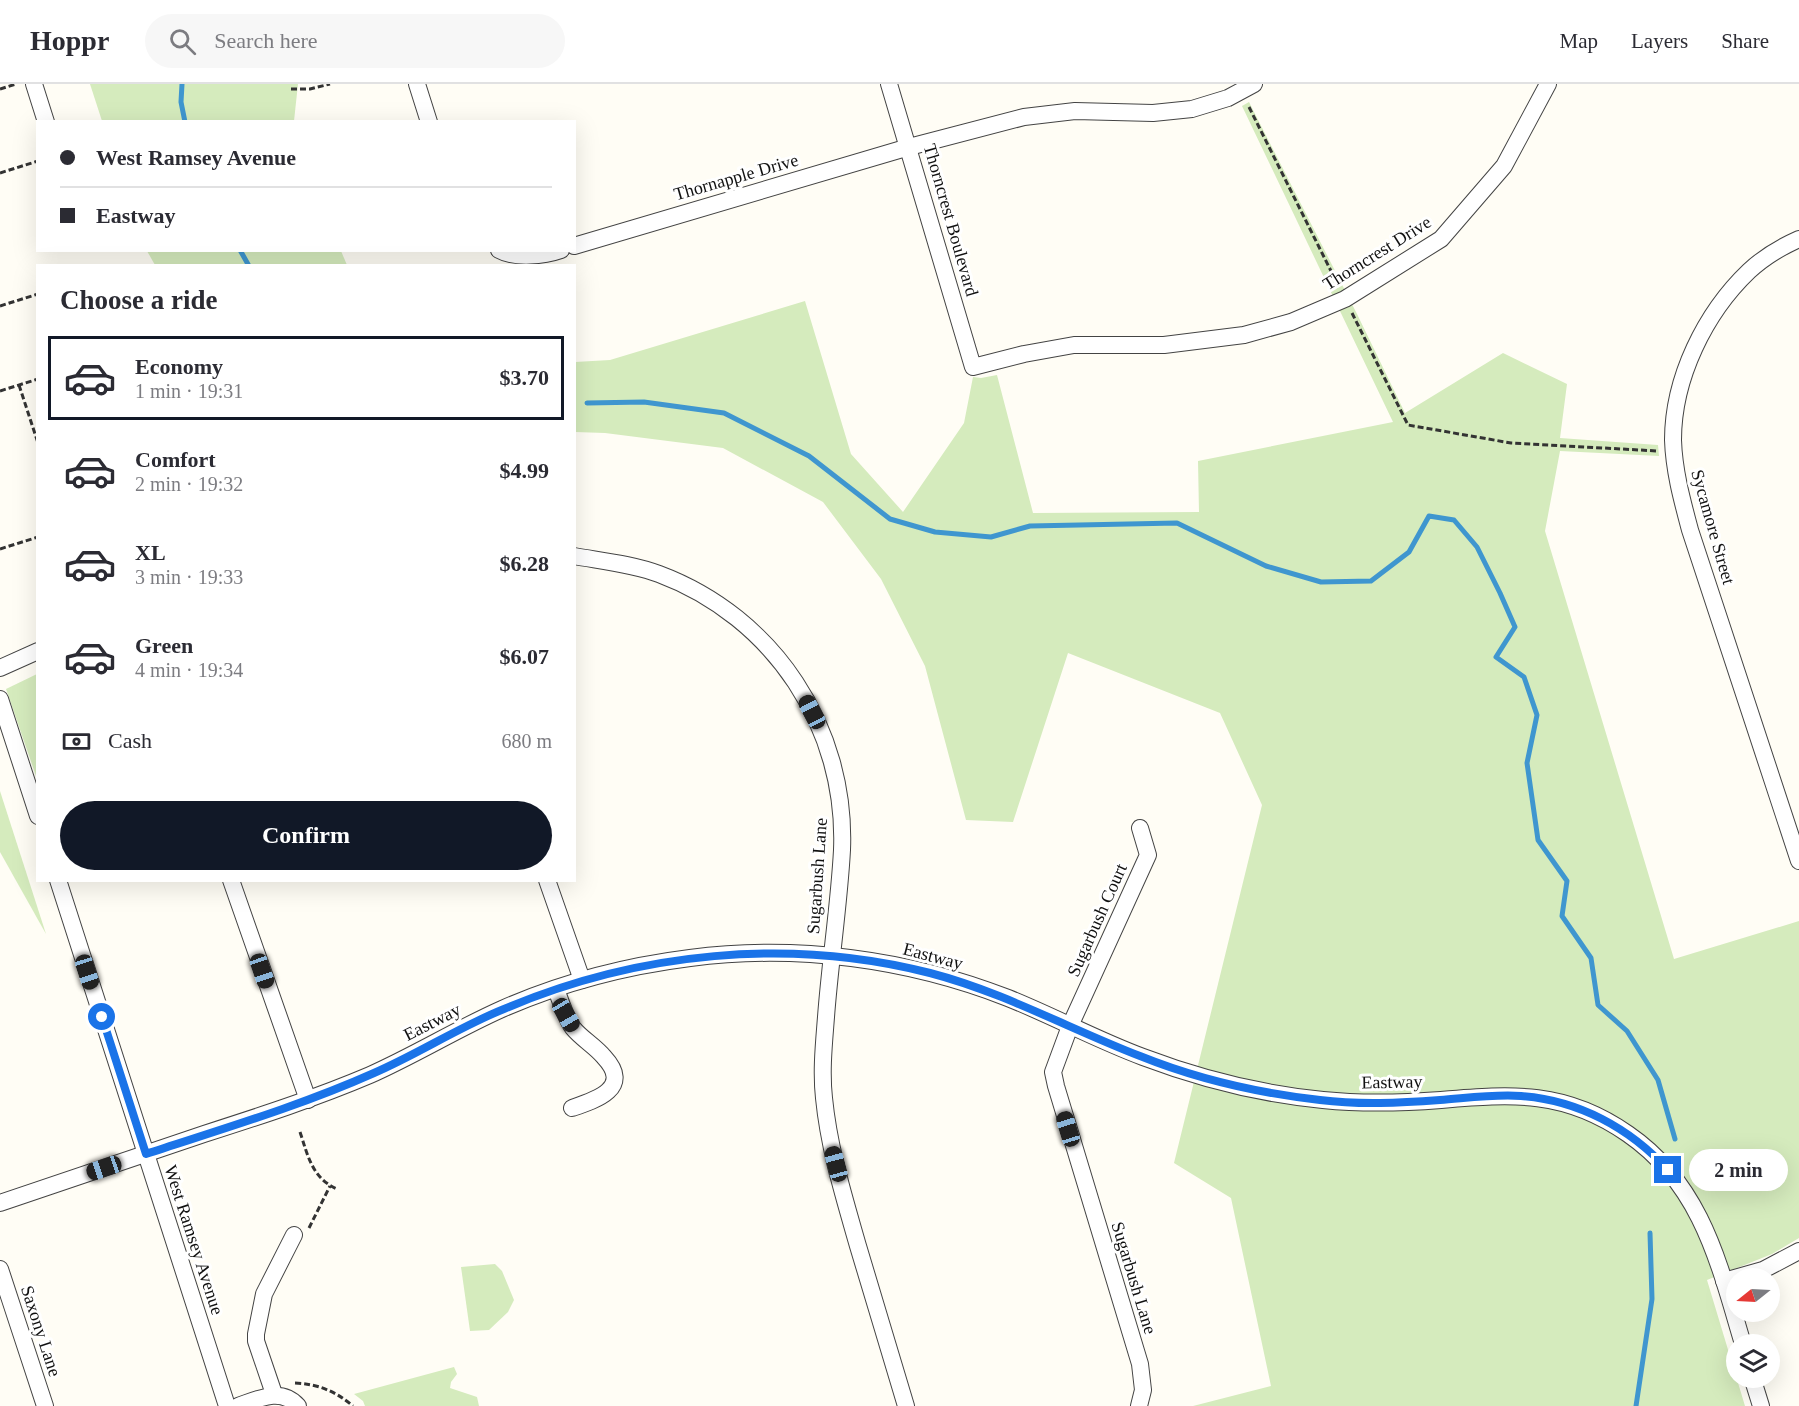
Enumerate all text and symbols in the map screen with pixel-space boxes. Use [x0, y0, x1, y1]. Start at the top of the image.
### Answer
search box [145, 14, 565, 68]
text: Hoppr [30, 25, 109, 56]
icon: search [166, 25, 199, 58]
text: Search here [214, 28, 318, 53]
text: Map [1560, 29, 1598, 53]
text: Layers [1631, 29, 1688, 53]
text: Share [1721, 29, 1769, 53]
street label: Thorncrest Boulevard [920, 142, 982, 298]
text: West Ramsey Avenue [96, 145, 296, 170]
street label: Thornapple Drive [672, 150, 801, 204]
text: Eastway [96, 203, 175, 228]
street label: Thorncrest Drive [1319, 212, 1435, 294]
text: Choose a ride [60, 285, 218, 315]
icon: car [63, 351, 117, 405]
text: Economy [135, 354, 223, 379]
text: $3.70 [500, 365, 549, 390]
text: 1 min · 19:31 [135, 380, 243, 402]
icon: car [63, 444, 117, 498]
text: Comfort [135, 447, 216, 472]
text: $4.99 [500, 458, 549, 483]
street label: Sycamore Street [1687, 467, 1739, 587]
text: 2 min · 19:32 [135, 473, 243, 495]
icon: car [63, 537, 117, 591]
text: XL [135, 540, 166, 565]
text: $6.28 [500, 551, 549, 576]
text: 3 min · 19:33 [135, 566, 243, 588]
icon: car [63, 630, 117, 684]
text: Green [135, 633, 193, 658]
text: $6.07 [500, 644, 549, 669]
text: 4 min · 19:34 [135, 659, 243, 681]
car [796, 692, 828, 732]
icon: cash [60, 725, 93, 758]
text: Cash [108, 728, 152, 753]
text: 680 m [501, 730, 552, 752]
button: Confirm [60, 801, 552, 870]
street label: Sugarbush Lane [803, 817, 831, 935]
street label: Sugarbush Court [1063, 860, 1131, 980]
street label: Eastway [901, 938, 965, 974]
car [248, 951, 276, 991]
car [73, 952, 101, 992]
car [549, 995, 583, 1035]
street label: Eastway [400, 999, 464, 1045]
route start [88, 1003, 115, 1030]
street label: Eastway [1361, 1071, 1423, 1093]
car [1054, 1109, 1082, 1149]
car [823, 1144, 849, 1184]
callout: 2 min [1689, 1149, 1788, 1191]
car [84, 1154, 124, 1182]
route end [1654, 1156, 1681, 1183]
text: 2 min [1714, 1159, 1763, 1181]
street label: West Ramsey Avenue [160, 1163, 228, 1317]
street label: Sugarbush Lane [1107, 1219, 1161, 1337]
north arrow [1726, 1268, 1780, 1322]
map controls [1726, 1268, 1780, 1388]
street label: Saxony Lane [17, 1283, 65, 1379]
button: layers [1726, 1334, 1780, 1388]

